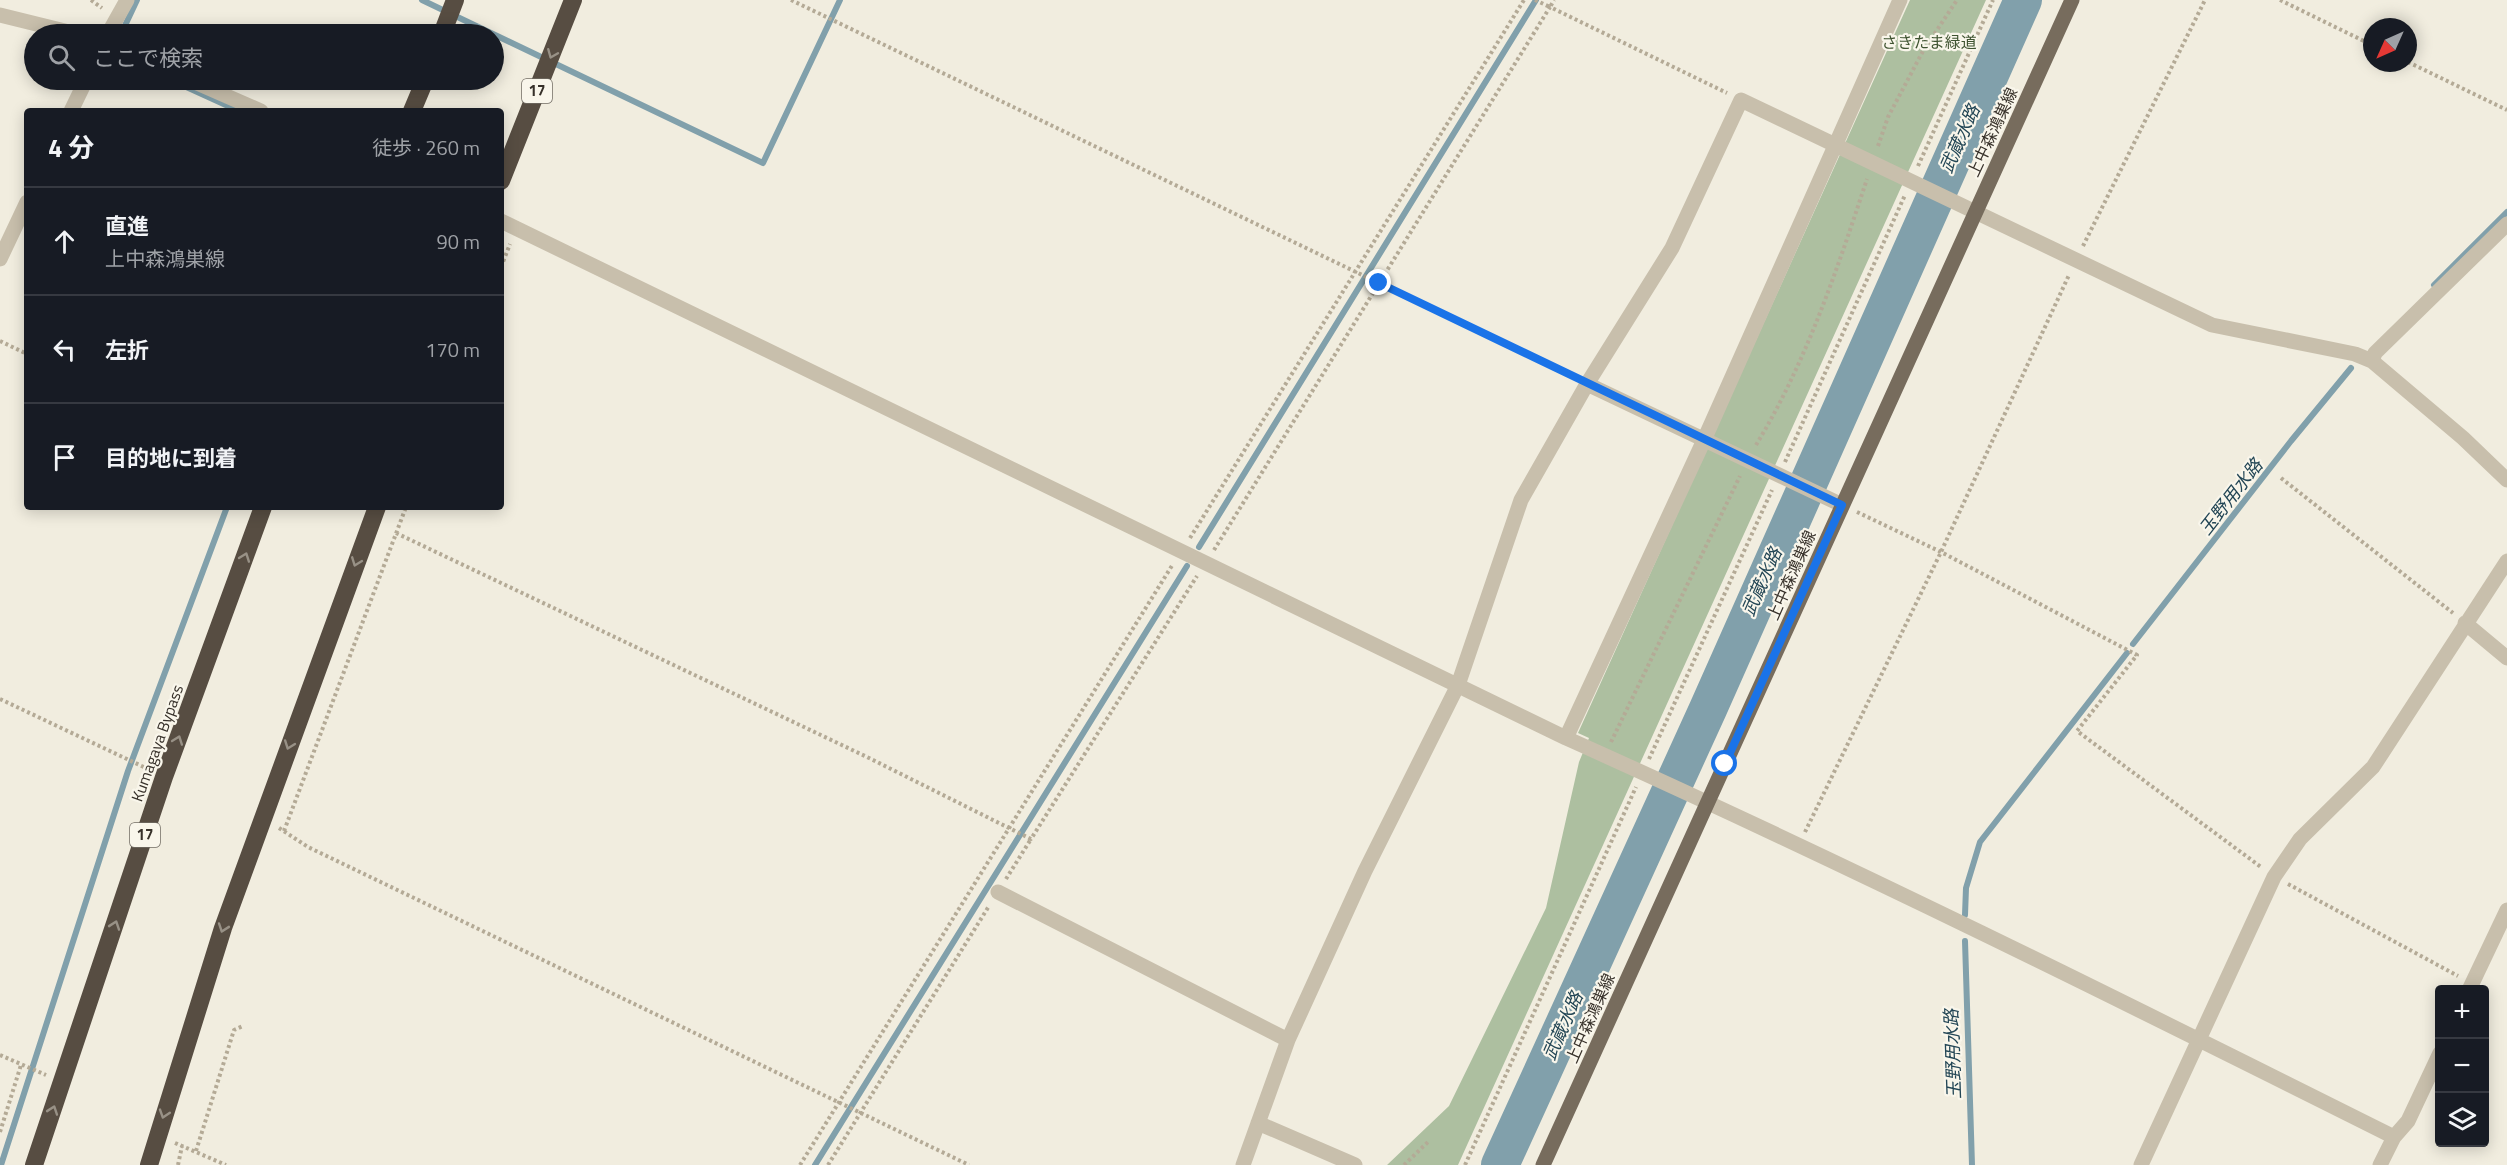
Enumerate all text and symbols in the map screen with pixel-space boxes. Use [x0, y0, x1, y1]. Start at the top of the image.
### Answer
north arrow [2363, 18, 2417, 72]
search box [24, 24, 504, 90]
park label: さきたま緑道 [1881, 30, 1977, 54]
icon: search [45, 41, 78, 74]
text: ここで検索 [93, 41, 203, 75]
one-way arrow [547, 48, 559, 59]
road number: 17 [522, 79, 552, 103]
street label: 上中森鴻巣線 [1961, 83, 2023, 181]
water label: 武蔵水路 [1933, 99, 1987, 177]
text: 4 分 [48, 128, 94, 167]
text: 徒歩 · 260 m [372, 132, 480, 163]
text: 直進 [105, 209, 149, 243]
icon: ahead [48, 225, 81, 258]
text: 90 m [436, 226, 480, 257]
text: 上中森鴻巣線 [105, 243, 225, 274]
route end [1365, 269, 1391, 295]
icon: left [48, 333, 81, 366]
text: 左折 [105, 333, 149, 367]
text: 170 m [425, 334, 480, 365]
icon: arrive [48, 441, 81, 474]
text: 目的地に到着 [105, 441, 237, 475]
water label: 玉野用水路 [2192, 451, 2270, 540]
street label: 上中森鴻巣線 [1761, 526, 1821, 624]
water label: 武蔵水路 [1735, 542, 1789, 620]
one-way arrow [237, 552, 250, 563]
one-way arrow [351, 556, 363, 567]
street label: Kumagaya Bypass [125, 681, 189, 805]
one-way arrow [171, 735, 183, 746]
one-way arrow [284, 739, 297, 750]
route start [1711, 750, 1737, 776]
road number: 17 [130, 823, 160, 847]
one-way arrow [108, 920, 120, 931]
one-way arrow [218, 922, 231, 933]
street label: 上中森鴻巣線 [1560, 969, 1620, 1067]
map controls [2435, 985, 2489, 1147]
button: + [2435, 985, 2489, 1039]
water label: 武蔵水路 [1536, 986, 1590, 1064]
water label: 玉野用水路 [1937, 1007, 1968, 1099]
button: − [2435, 1039, 2489, 1093]
button: layers [2435, 1093, 2489, 1147]
one-way arrow [45, 1105, 58, 1115]
one-way arrow [159, 1108, 171, 1119]

